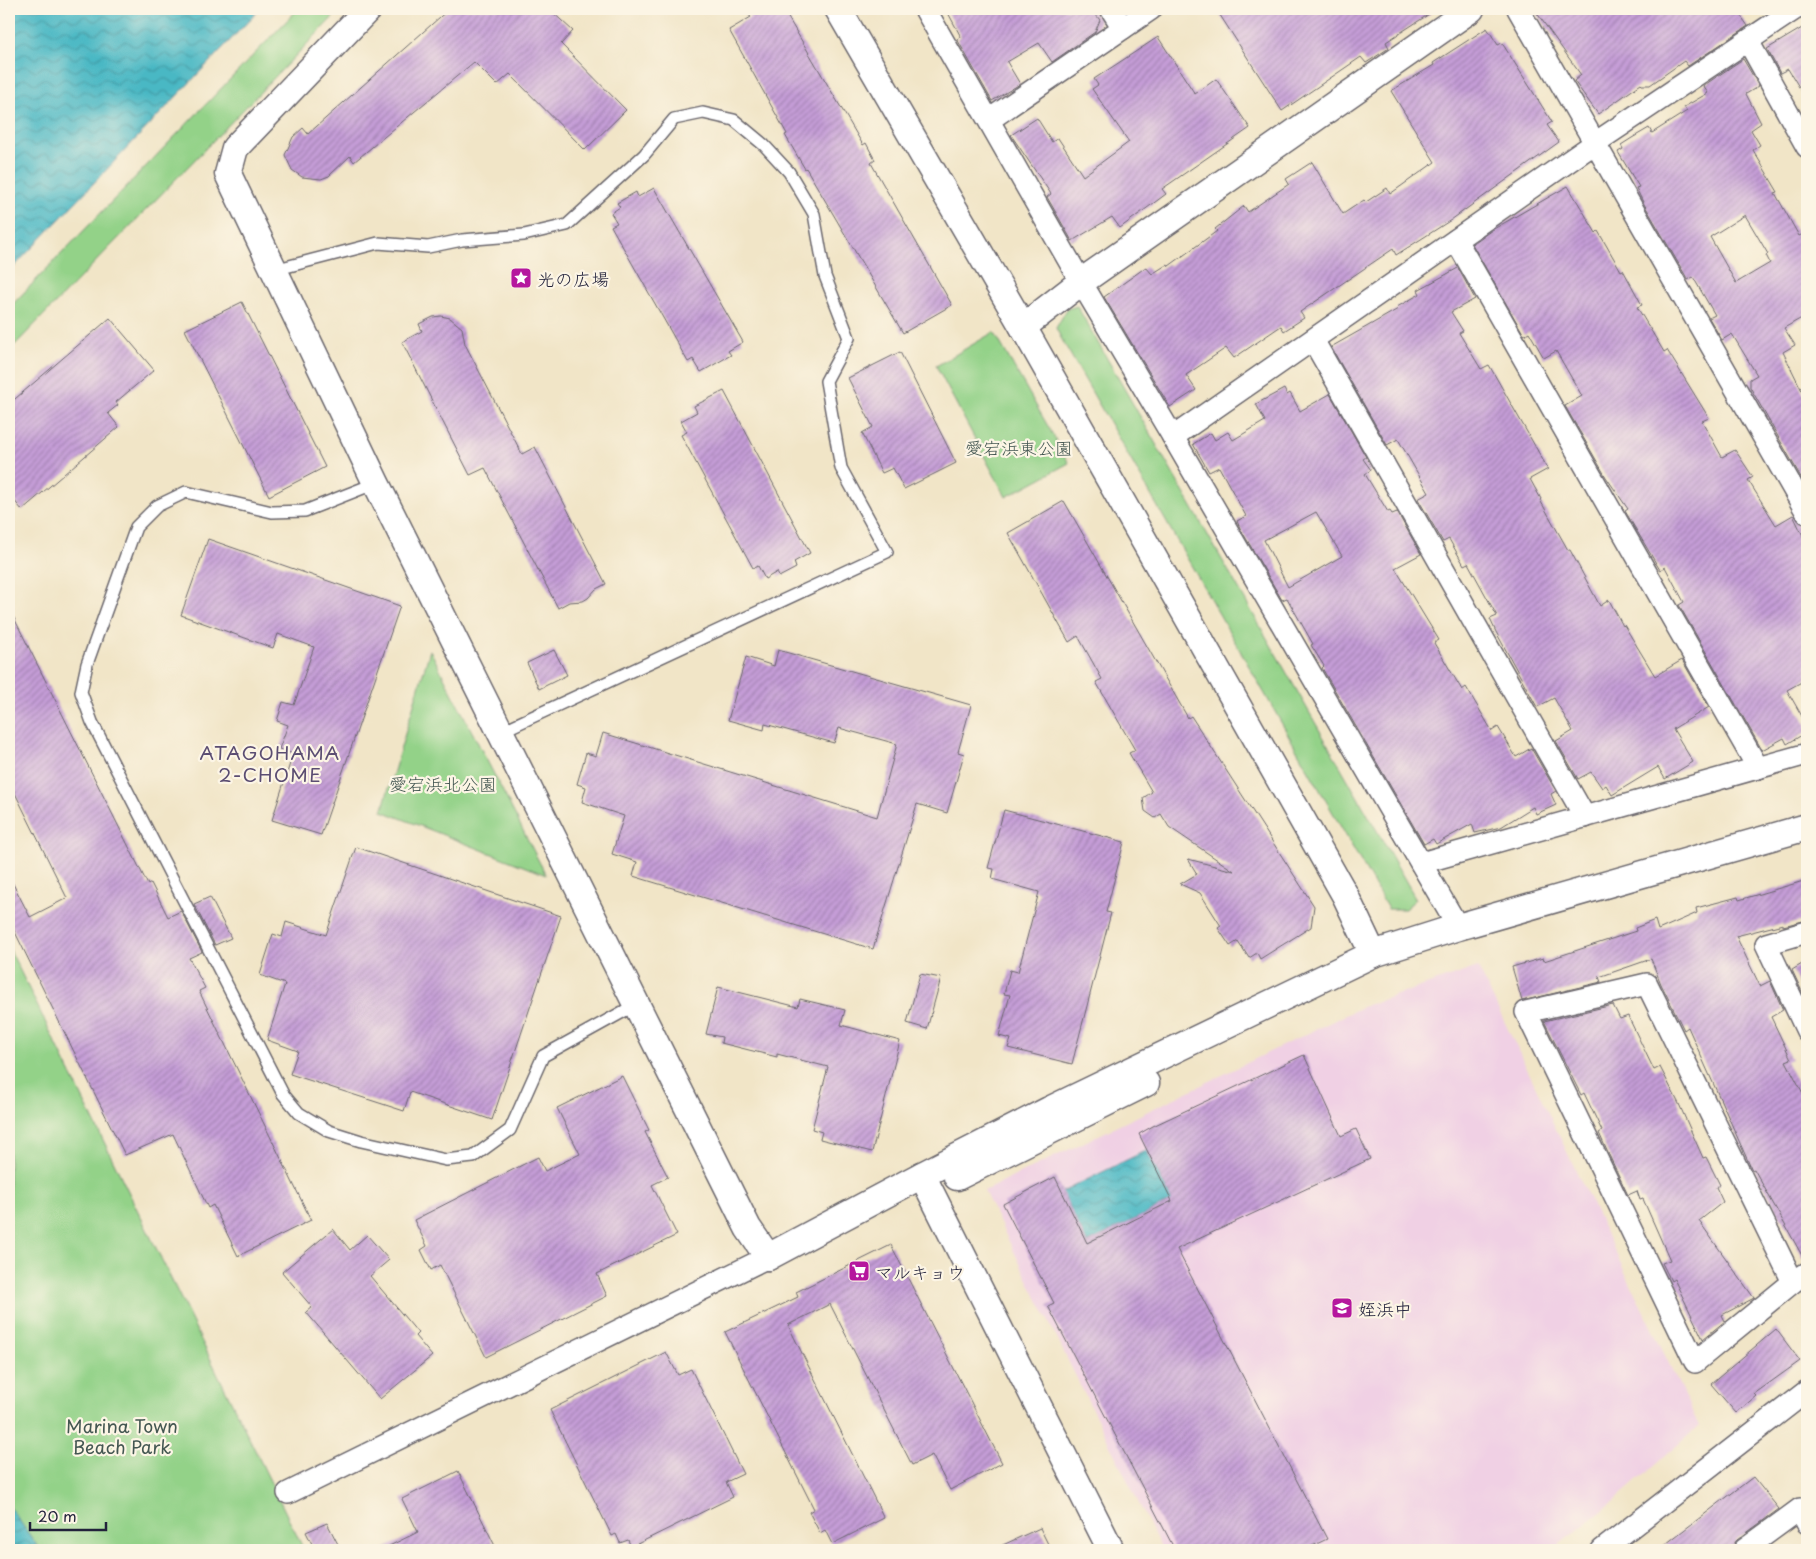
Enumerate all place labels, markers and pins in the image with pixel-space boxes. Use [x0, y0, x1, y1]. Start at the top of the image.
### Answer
place label: 光の広場 [537, 265, 609, 292]
place icon: 光の広場 [509, 266, 533, 290]
place label: マルキョウ [875, 1258, 965, 1285]
supermarket icon: マルキョウ [847, 1259, 871, 1283]
place label: 姪浜中 [1358, 1295, 1412, 1322]
school or university icon: 姪浜中 [1330, 1296, 1354, 1320]

